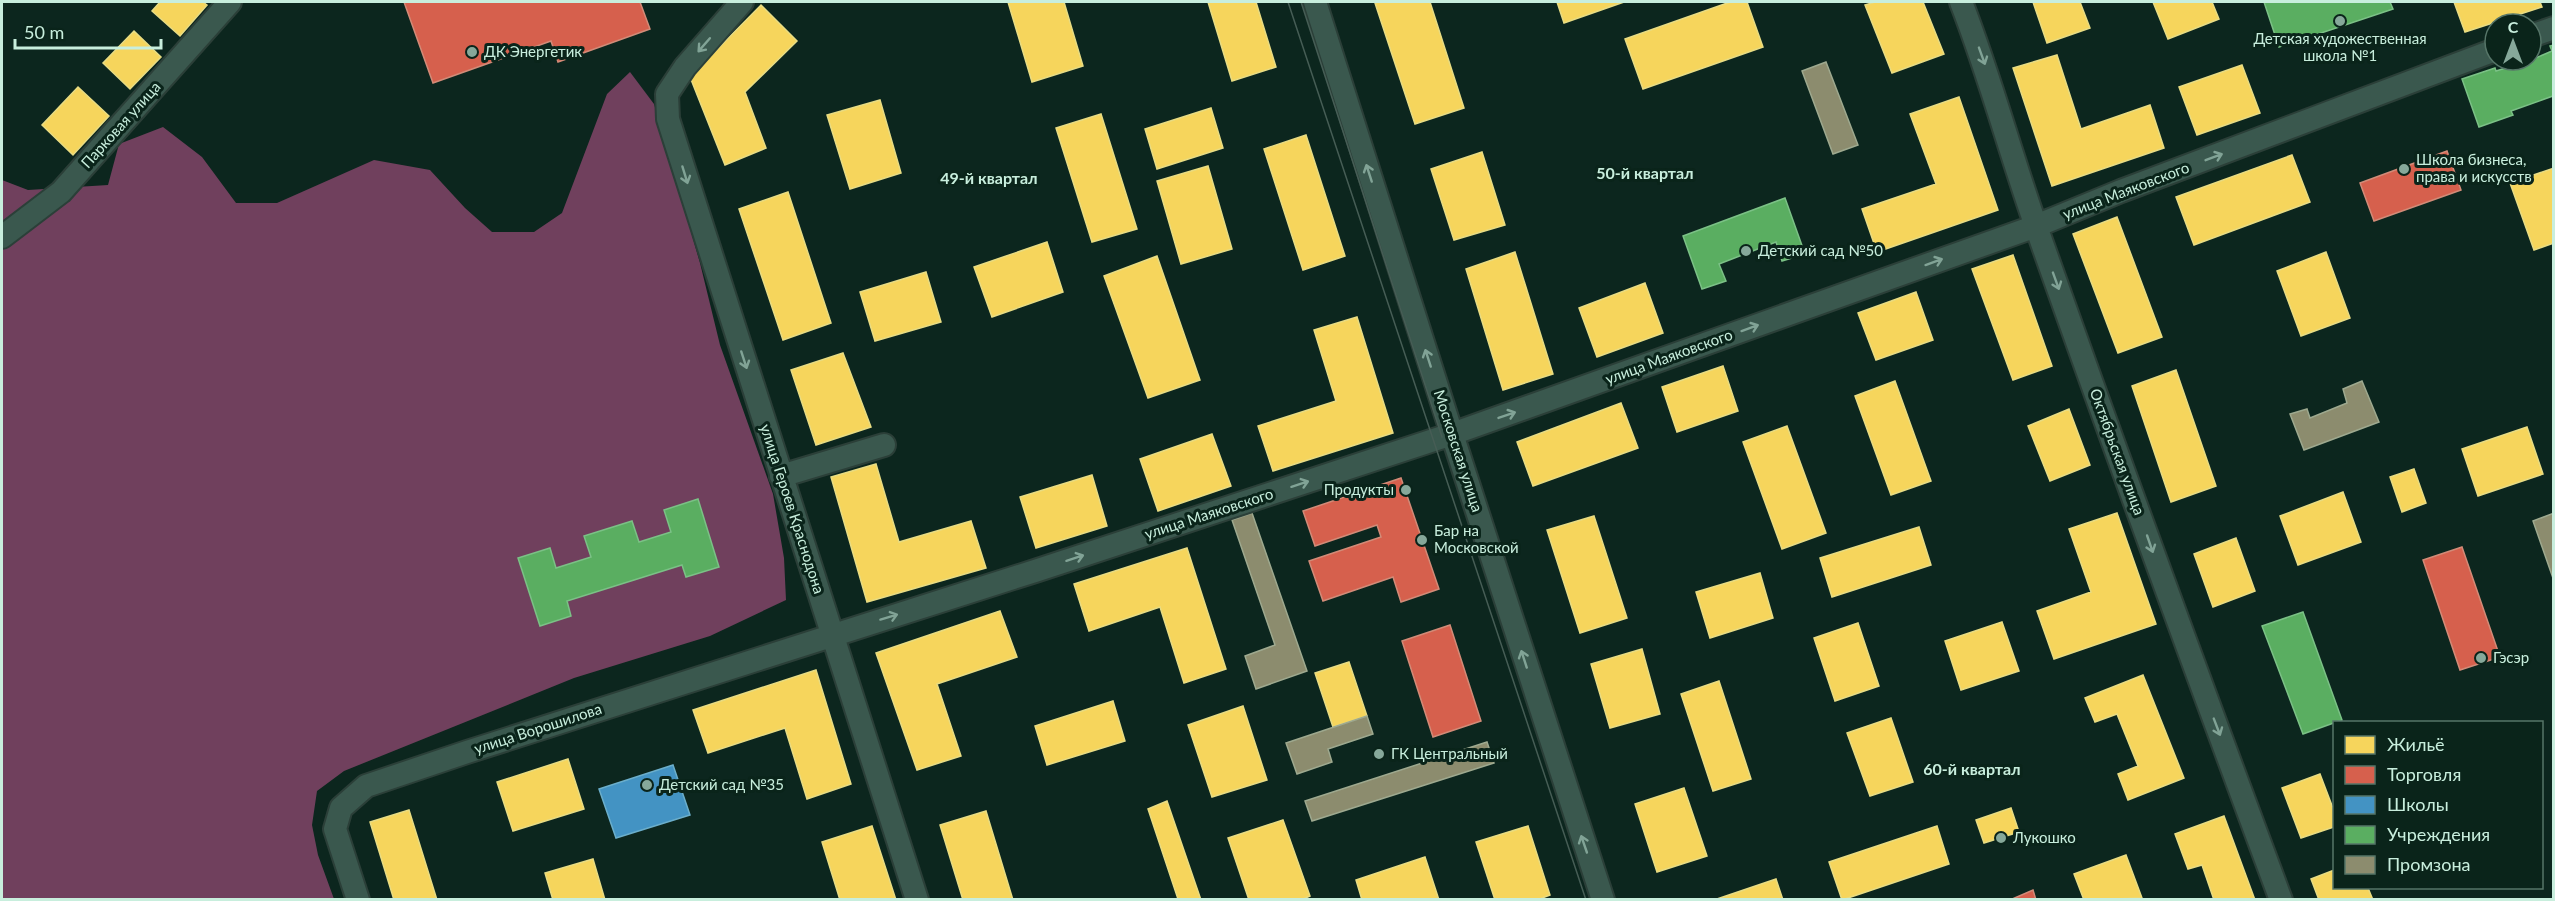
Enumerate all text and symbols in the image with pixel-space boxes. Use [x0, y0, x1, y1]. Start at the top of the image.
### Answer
scale bar [15, 12, 160, 50]
north arrow [2483, 12, 2543, 72]
marker: Детская художественная школа №1 [2333, 14, 2347, 28]
text: С [2508, 17, 2519, 36]
text: 50 m [24, 21, 64, 43]
place label: Детская художественная школа №1 [2253, 29, 2427, 64]
one-way arrow [697, 37, 710, 53]
place label: ДК Энергетик [484, 42, 582, 60]
marker: ДК Энергетик [465, 45, 479, 59]
one-way arrow [1978, 46, 1989, 65]
street label: Парковая улица [77, 78, 164, 171]
one-way arrow [2205, 150, 2223, 161]
place label: Школа бизнеса, права и искусств [2416, 150, 2532, 185]
street label: улица Маяковского [2060, 158, 2192, 223]
marker: Школа бизнеса, права и искусств [2397, 162, 2411, 176]
one-way arrow [1363, 163, 1374, 182]
district label: 50-й квартал [1596, 163, 1694, 182]
one-way arrow [680, 165, 691, 184]
district label: 49-й квартал [940, 168, 1038, 187]
place label: Детский сад №50 [1758, 241, 1883, 259]
marker: Детский сад №50 [1739, 244, 1753, 258]
one-way arrow [1924, 255, 1943, 266]
one-way arrow [2051, 271, 2062, 290]
one-way arrow [1740, 321, 1759, 332]
street label: улица Маяковского [1602, 325, 1735, 387]
one-way arrow [1422, 349, 1433, 368]
one-way arrow [740, 350, 751, 369]
street label: Октябрьская улица [2087, 386, 2149, 517]
street label: Московская улица [1431, 387, 1487, 514]
one-way arrow [1497, 408, 1516, 419]
street label: улица Героев Краснодона [757, 422, 829, 596]
one-way arrow [1290, 478, 1309, 489]
place label: Продукты [1324, 480, 1394, 498]
marker: Продукты [1399, 483, 1413, 497]
street label: улица Маяковского [1142, 484, 1275, 542]
place label: Бар на Московской [1434, 521, 1519, 556]
marker: Бар на Московской [1415, 533, 1429, 547]
one-way arrow [2145, 534, 2156, 552]
one-way arrow [1065, 552, 1084, 563]
one-way arrow [879, 611, 898, 622]
place label: Гэсэр [2493, 648, 2529, 666]
one-way arrow [1518, 650, 1529, 669]
marker: Гэсэр [2474, 651, 2488, 665]
street label: улица Ворошилова [472, 699, 604, 757]
one-way arrow [2212, 717, 2223, 736]
legend [2333, 721, 2543, 889]
text: Жильё [2387, 733, 2445, 755]
place label: ГК Центральный [1391, 744, 1508, 762]
marker: ГК Центральный [1372, 747, 1386, 761]
district label: 60-й квартал [1923, 759, 2021, 778]
text: Торговля [2387, 763, 2461, 785]
place label: Детский сад №35 [659, 775, 784, 793]
marker: Детский сад №35 [640, 778, 654, 792]
text: Школы [2387, 793, 2449, 815]
text: Учреждения [2387, 823, 2490, 845]
place label: Лукошко [2012, 828, 2076, 846]
marker: Лукошко [1994, 831, 2008, 845]
one-way arrow [1578, 835, 1589, 854]
text: Промзона [2387, 853, 2470, 875]

